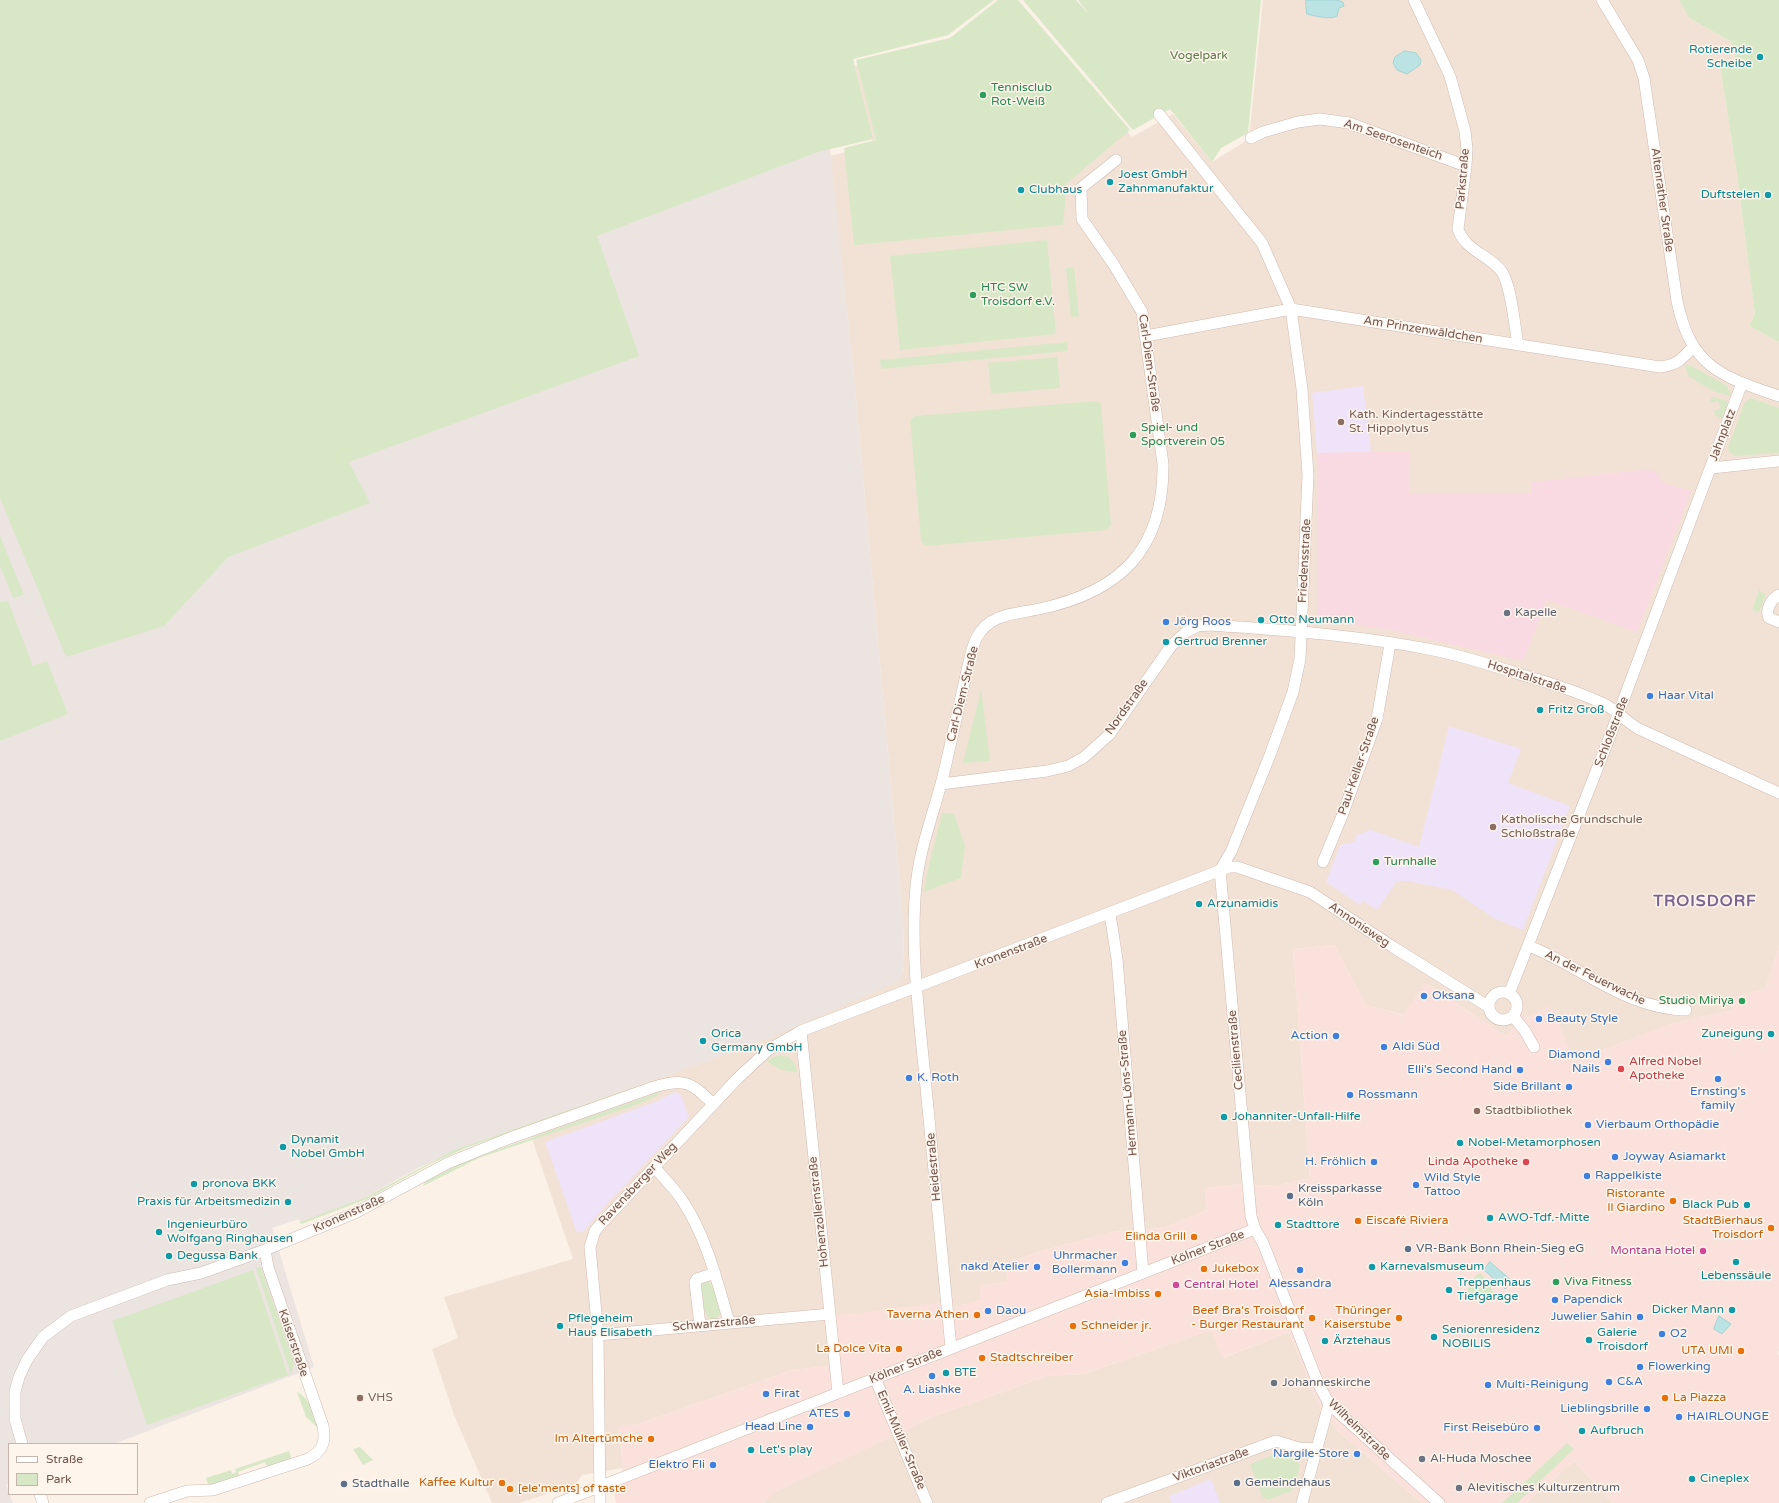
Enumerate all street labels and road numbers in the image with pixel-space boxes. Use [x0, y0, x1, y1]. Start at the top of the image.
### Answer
street label: Am Seerosenteich [1342, 116, 1444, 164]
street label: Altenrather Straße [1648, 147, 1676, 253]
street label: Parkstraße [1453, 148, 1473, 210]
street label: Carl-Diem-Straße [1135, 313, 1163, 413]
street label: Am Prinzenwäldchen [1362, 313, 1484, 347]
street label: Jahnplatz [1706, 407, 1740, 463]
street label: Friedensstraße [1296, 518, 1314, 604]
street label: Carl-Diem-Straße [944, 645, 982, 743]
street label: Hospitalstraße [1486, 657, 1568, 697]
street label: Nordstraße [1103, 676, 1151, 738]
street label: Schloßstraße [1592, 695, 1632, 769]
street label: Paul-Keller-Straße [1335, 715, 1383, 817]
street label: Annonisweg [1326, 899, 1392, 951]
street label: Kronenstraße [973, 932, 1049, 972]
street label: An der Feuerwache [1542, 947, 1648, 1009]
street label: Cecilienstraße [1225, 1009, 1247, 1091]
street label: Hermann-Löns-Straße [1115, 1029, 1141, 1157]
street label: Heidestraße [924, 1132, 944, 1202]
street label: Ravensberger Weg [596, 1140, 680, 1228]
street label: Hohenzollernstraße [806, 1156, 832, 1268]
street label: Kronenstraße [311, 1192, 387, 1236]
street label: Kölner Straße [1169, 1227, 1247, 1269]
street label: Kaiserstraße [275, 1307, 311, 1379]
street label: Schwarzstraße [672, 1313, 756, 1335]
street label: Kölner Straße [867, 1345, 945, 1387]
street label: Emil-Müller-Straße [874, 1388, 928, 1492]
street label: Wilhelmstraße [1325, 1396, 1393, 1464]
street label: Viktoriastraße [1171, 1445, 1251, 1485]

